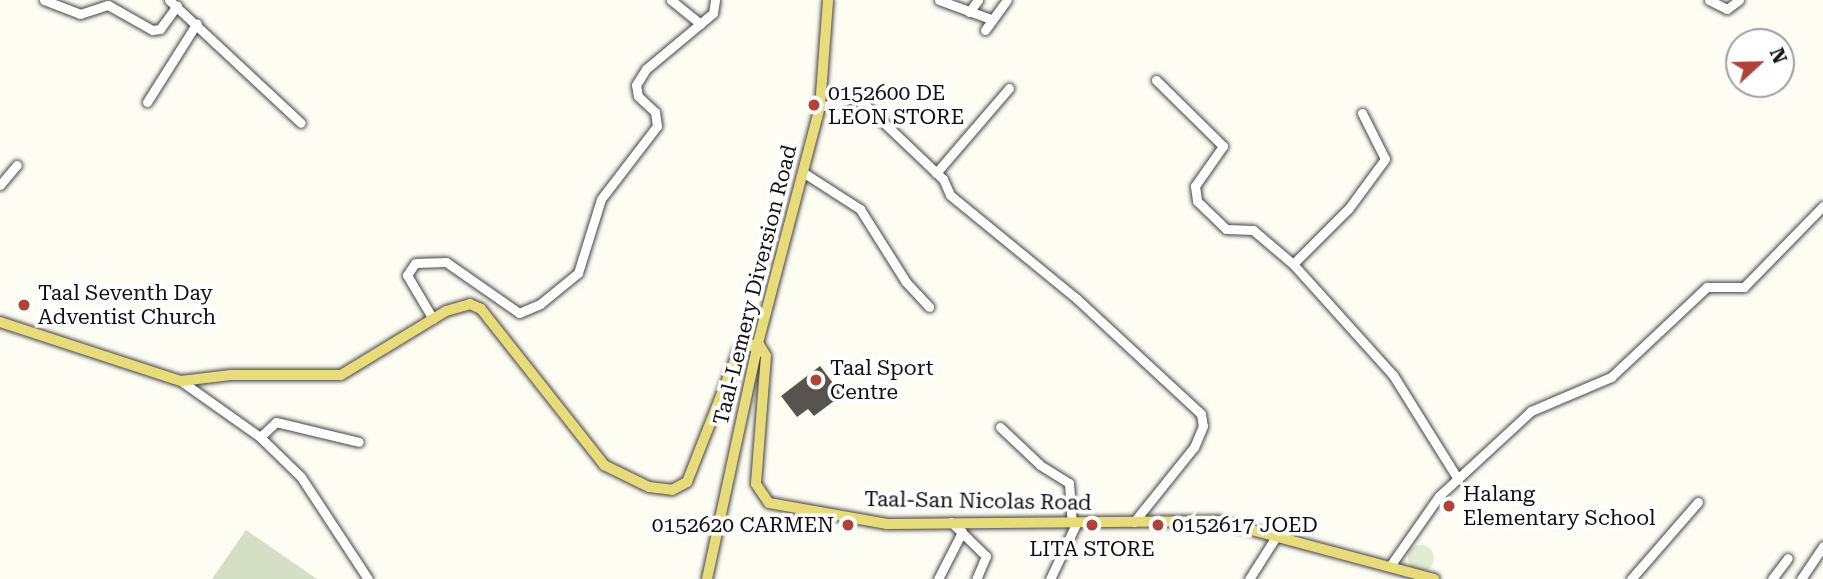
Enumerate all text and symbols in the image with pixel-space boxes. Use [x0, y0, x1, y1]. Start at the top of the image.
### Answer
north arrow [1725, 28, 1795, 98]
text: N [1765, 45, 1791, 67]
place label: 0152600 DE LEON STORE [828, 80, 964, 130]
marker: 0152600 DE LEON STORE [806, 97, 822, 113]
street label: Taal-Lemery Diversion Road [708, 142, 802, 428]
place label: Taal Seventh Day Adventist Church [38, 280, 216, 330]
marker: Taal Seventh Day Adventist Church [16, 297, 32, 313]
place label: Taal Sport Centre [830, 355, 934, 405]
marker: Taal Sport Centre [808, 372, 824, 388]
place label: Halang Elementary School [1463, 481, 1656, 531]
street label: Taal-San Nicolas Road [864, 486, 1092, 516]
marker: Halang Elementary School [1441, 498, 1457, 514]
place label: 0152620 CARMEN [652, 512, 834, 538]
place label: 0152617 JOED [1172, 512, 1318, 538]
marker: 0152620 CARMEN [840, 517, 856, 533]
marker: LITA STORE [1084, 517, 1100, 533]
marker: 0152617 JOED [1150, 517, 1166, 533]
place label: LITA STORE [1029, 536, 1155, 562]

